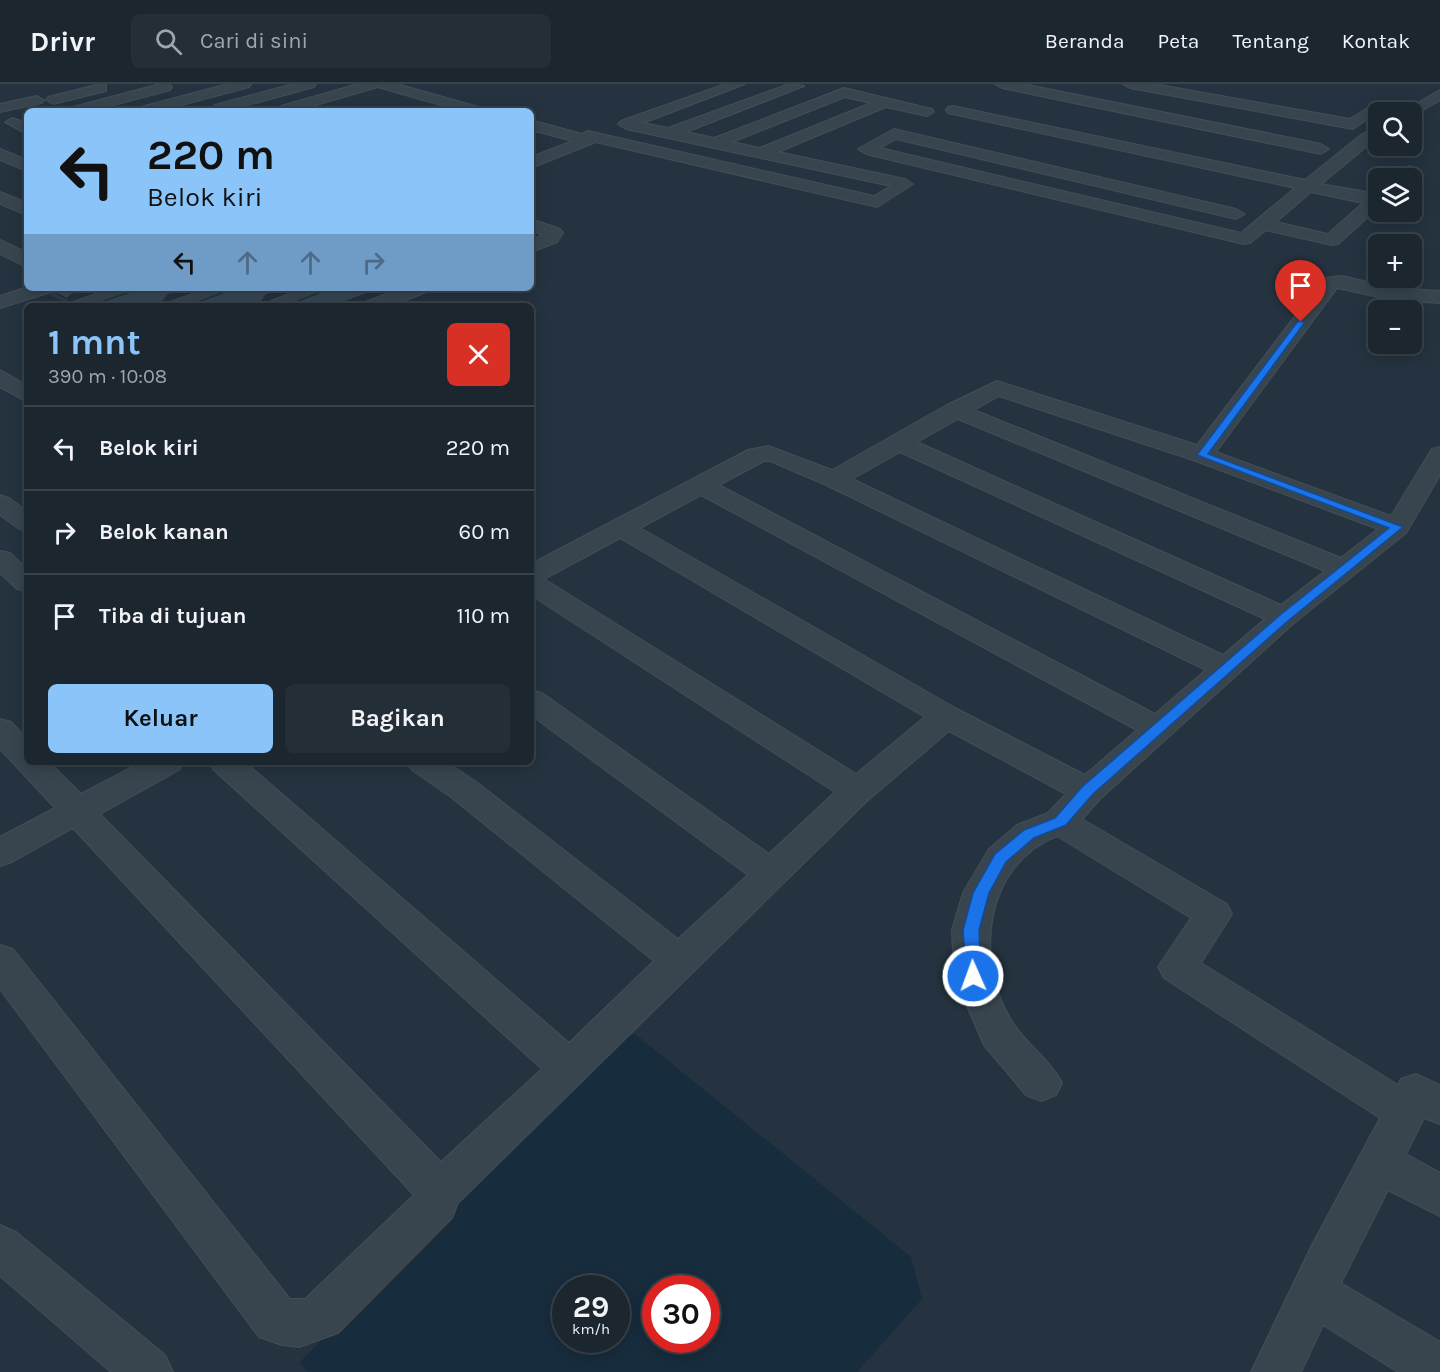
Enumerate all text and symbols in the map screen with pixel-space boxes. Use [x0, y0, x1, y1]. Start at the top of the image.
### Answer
search box [131, 14, 551, 68]
text: Drivr [30, 25, 95, 58]
icon: search [152, 25, 185, 58]
text: Cari di sini [200, 28, 308, 54]
text: Beranda [1045, 29, 1125, 53]
text: Peta [1158, 29, 1199, 53]
text: Tentang [1232, 29, 1309, 53]
text: Kontak [1342, 29, 1410, 53]
map controls [1368, 102, 1422, 354]
button: search [1368, 102, 1422, 156]
text: 220 m [147, 130, 275, 180]
icon: left [48, 132, 126, 210]
button: layers [1368, 168, 1422, 222]
text: Belok kiri [147, 181, 263, 213]
button: + [1368, 234, 1422, 288]
icon: left [168, 246, 201, 279]
icon: ahead [231, 246, 264, 279]
icon: ahead [294, 246, 327, 279]
icon: right [357, 246, 390, 279]
pin [1275, 260, 1326, 322]
icon: arrive [1284, 269, 1317, 302]
button: − [1368, 300, 1422, 354]
text: 1 mnt [48, 321, 141, 363]
button: close [447, 323, 510, 386]
text: 390 m · 10:08 [48, 365, 167, 388]
icon: left [48, 432, 81, 465]
text: Belok kiri [99, 435, 199, 461]
text: 220 m [446, 435, 510, 461]
icon: right [48, 516, 81, 549]
text: Belok kanan [99, 519, 229, 545]
text: 60 m [459, 519, 510, 545]
icon: arrive [48, 600, 81, 633]
text: Tiba di tujuan [99, 603, 246, 629]
text: 110 m [457, 603, 510, 629]
button: Keluar [48, 684, 273, 753]
button: Bagikan [285, 684, 510, 753]
position arrow [941, 944, 1005, 1008]
speed limit sign: 30 [642, 1275, 720, 1353]
text: 29 [573, 1289, 609, 1325]
text: km/h [572, 1320, 610, 1338]

